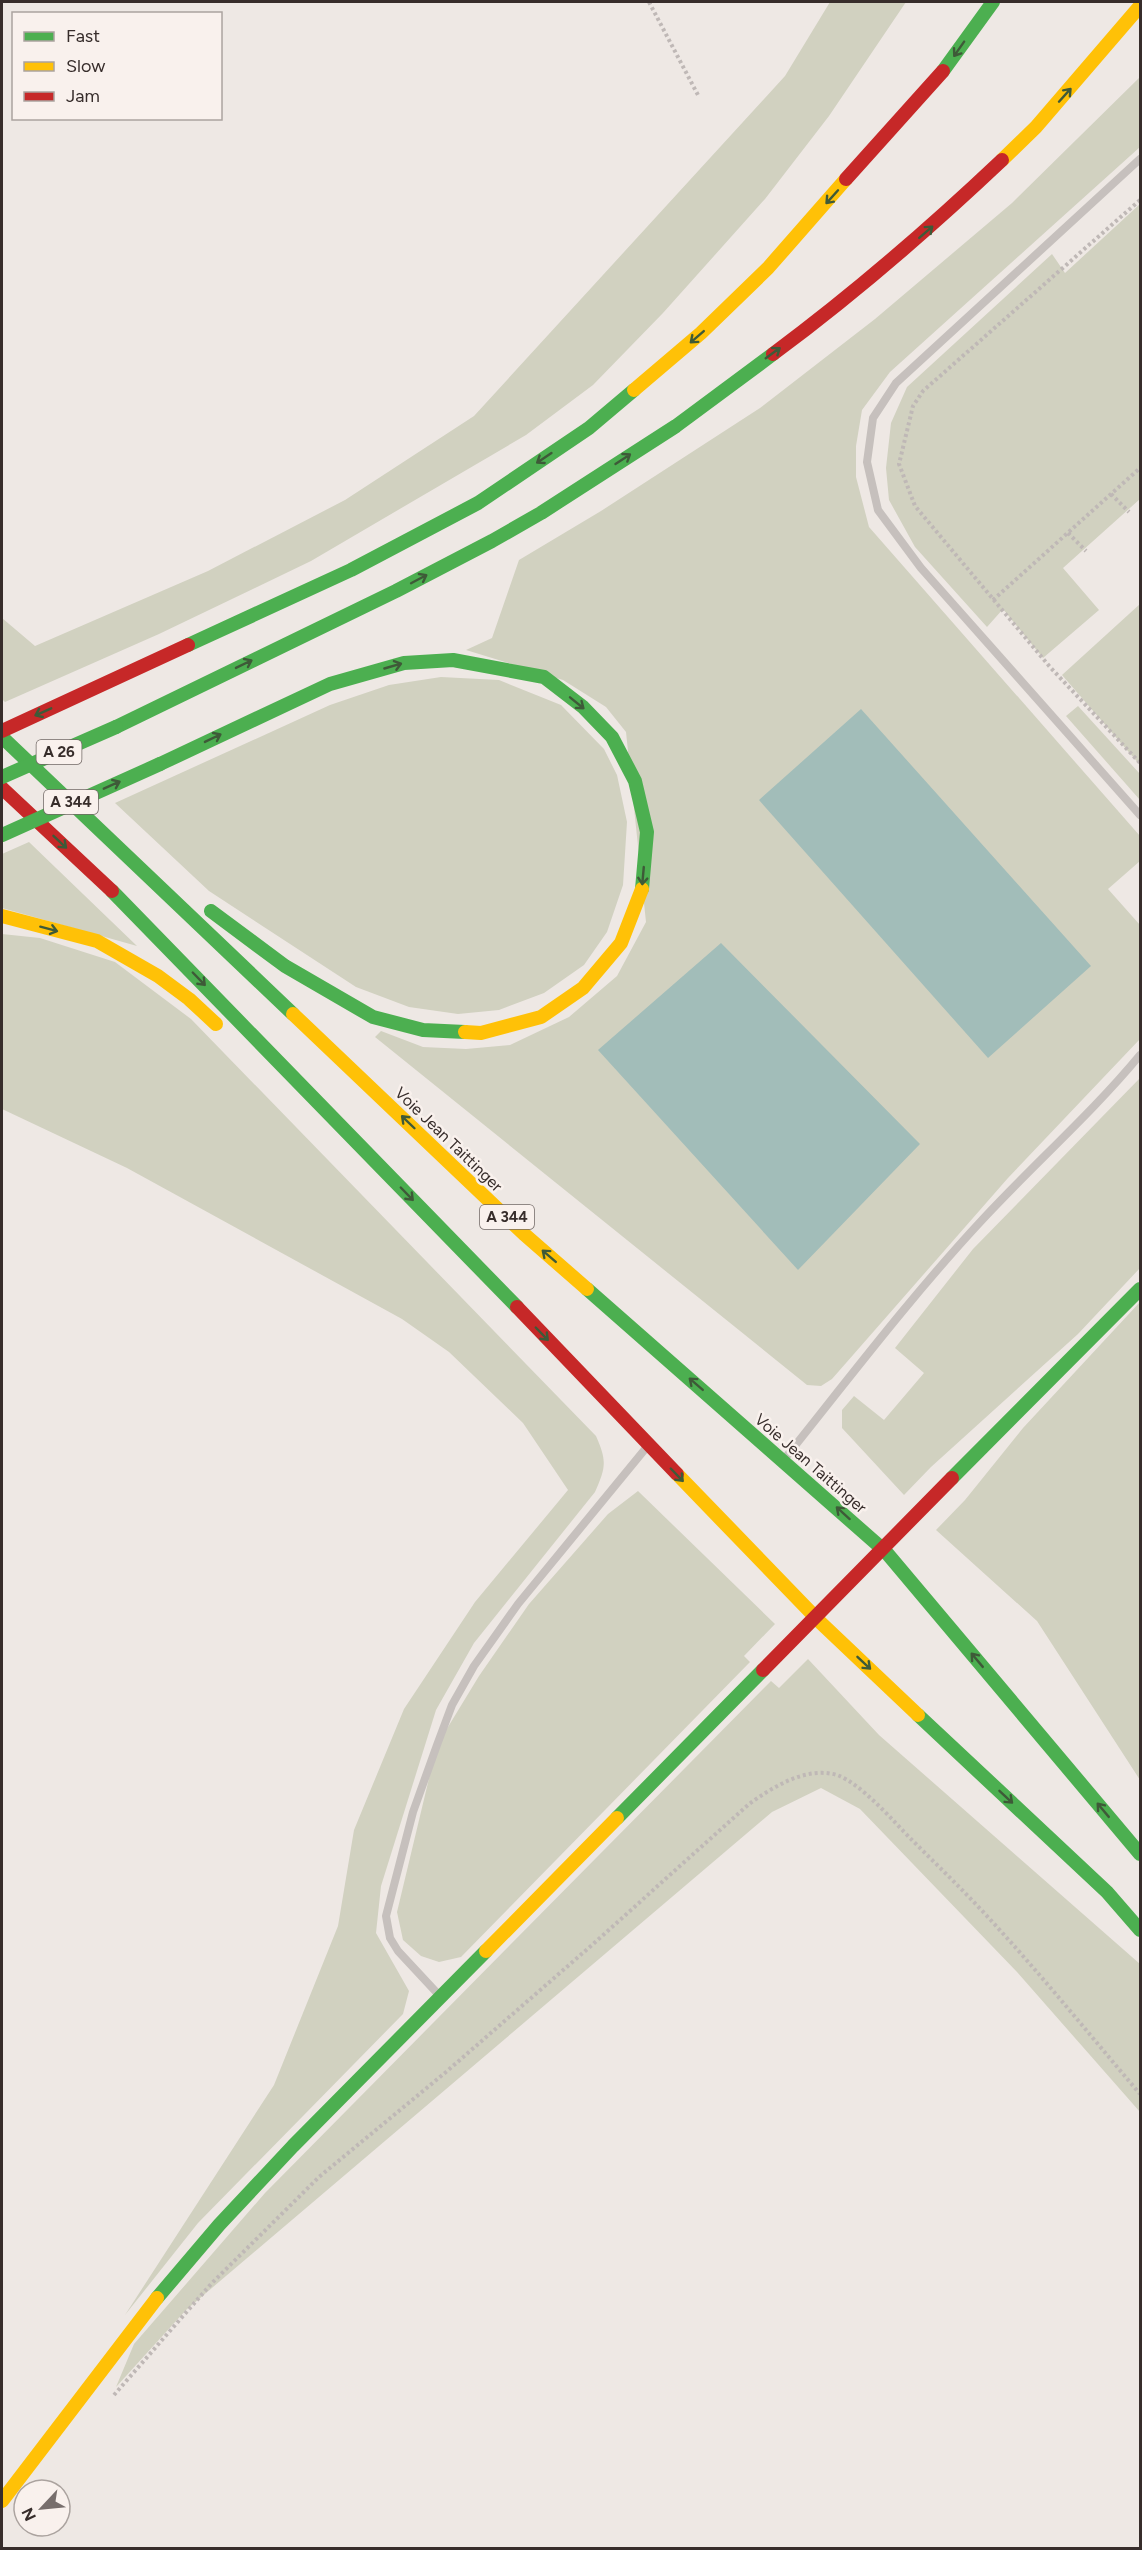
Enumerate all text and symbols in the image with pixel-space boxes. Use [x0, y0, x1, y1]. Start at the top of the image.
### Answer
legend [12, 12, 222, 120]
text: Fast [66, 25, 100, 47]
one-way arrow [953, 41, 965, 57]
text: Slow [66, 55, 105, 77]
text: Jam [66, 85, 100, 107]
one-way arrow [1058, 88, 1072, 103]
one-way arrow [825, 189, 839, 204]
one-way arrow [918, 225, 933, 239]
one-way arrow [690, 330, 705, 344]
one-way arrow [765, 347, 781, 360]
one-way arrow [536, 452, 553, 464]
one-way arrow [615, 453, 632, 466]
one-way arrow [410, 573, 427, 585]
one-way arrow [234, 657, 252, 669]
one-way arrow [384, 660, 403, 671]
one-way arrow [569, 696, 585, 709]
one-way arrow [35, 707, 53, 719]
one-way arrow [203, 732, 221, 743]
road number: A 26 [36, 740, 82, 764]
one-way arrow [103, 779, 121, 790]
road number: A 344 [44, 790, 98, 814]
one-way arrow [52, 834, 67, 848]
one-way arrow [637, 866, 648, 885]
one-way arrow [39, 923, 58, 935]
one-way arrow [191, 971, 206, 986]
street label: Voie Jean Taittinger [391, 1083, 507, 1196]
one-way arrow [400, 1115, 415, 1130]
one-way arrow [400, 1186, 415, 1201]
road number: A 344 [480, 1205, 534, 1229]
one-way arrow [542, 1249, 557, 1263]
one-way arrow [535, 1327, 549, 1342]
one-way arrow [688, 1378, 704, 1391]
street label: Voie Jean Taittinger [751, 1410, 871, 1518]
one-way arrow [670, 1468, 685, 1483]
one-way arrow [835, 1506, 850, 1520]
one-way arrow [970, 1653, 984, 1668]
one-way arrow [856, 1656, 871, 1670]
one-way arrow [998, 1790, 1013, 1804]
one-way arrow [1097, 1802, 1110, 1818]
north arrow [12, 2478, 72, 2538]
text: N [18, 2505, 40, 2524]

